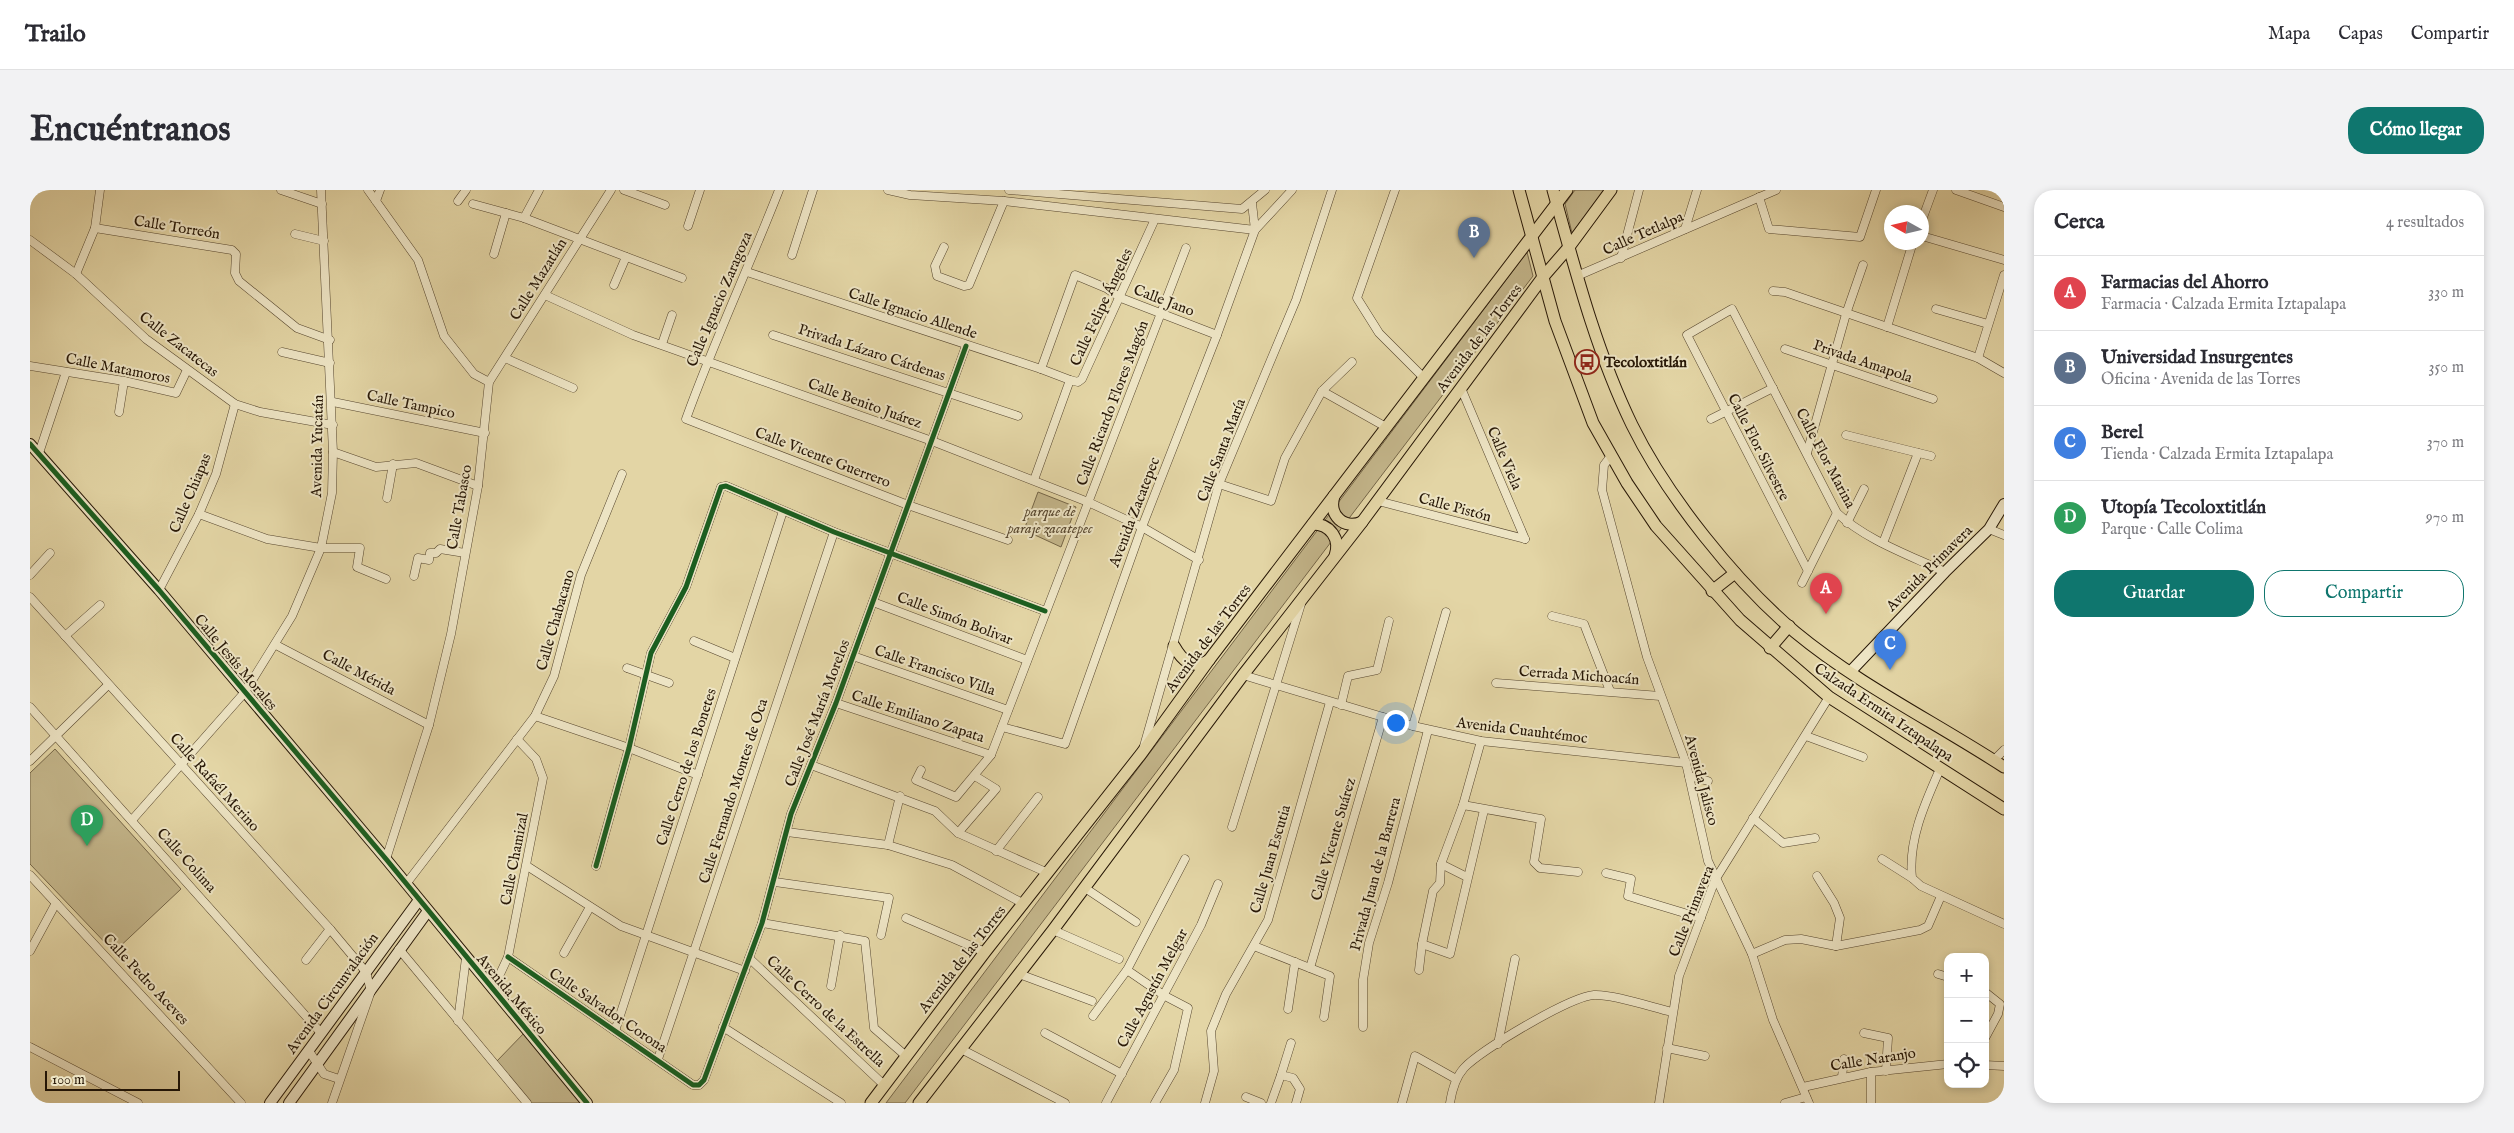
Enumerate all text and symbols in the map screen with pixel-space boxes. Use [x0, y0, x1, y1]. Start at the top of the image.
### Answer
text: Trailo [25, 19, 86, 50]
text: Mapa [2268, 23, 2310, 46]
text: Capas [2338, 23, 2383, 46]
text: Compartir [2411, 23, 2489, 46]
button: Cómo llegar [2348, 107, 2484, 154]
text: Encuéntranos [30, 108, 230, 153]
north arrow [1884, 205, 1929, 250]
street label: Calle Tetlalpa [1600, 207, 1687, 260]
text: Cerca [2054, 209, 2104, 236]
street label: Calle Torreón [132, 211, 221, 244]
text: 4 resultados [2386, 213, 2464, 233]
pin: B [1458, 217, 1490, 258]
street label: Calle Ignacio Zaragoza [682, 228, 757, 370]
street label: Calle Mazatlán [506, 235, 571, 324]
street label: Calle Felipe Ángeles [1066, 245, 1137, 369]
text: Farmacias del Ahorro [2101, 271, 2269, 295]
street label: Calle Jano [1131, 280, 1197, 321]
street label: Avenida de las Torres [1432, 280, 1526, 397]
text: A [2065, 283, 2075, 303]
text: 330 m [2428, 283, 2464, 303]
street label: Calle Ignacio Allende [846, 284, 980, 343]
text: Farmacia · Calzada Ermita Iztapalapa [2101, 295, 2346, 315]
street label: Calle Zacatecas [135, 307, 222, 381]
street label: Calle Ricardo Flores Magón [1072, 318, 1153, 489]
street label: Privada Lázaro Cárdenas [796, 320, 948, 385]
street label: Privada Amapola [1811, 336, 1916, 388]
text: Universidad Insurgentes [2101, 346, 2293, 370]
street label: Calle Matamoros [64, 349, 172, 388]
bus stop icon: Tecoloxtitlán [1574, 349, 1600, 375]
place label: Tecoloxtitlán [1603, 353, 1687, 372]
text: B [2065, 358, 2075, 378]
text: 350 m [2429, 358, 2464, 378]
text: Oficina · Avenida de las Torres [2101, 370, 2300, 390]
street label: Calle Benito Juárez [805, 374, 925, 433]
street label: Calle Tampico [365, 386, 457, 423]
street label: Calle Flor Silvestre [1723, 390, 1794, 504]
street label: Avenida Yucatán [307, 394, 328, 499]
street label: Calle Santa María [1193, 395, 1250, 505]
street label: Calle Flor Marina [1791, 405, 1860, 512]
text: Berel [2101, 421, 2143, 445]
street label: Calle Vicente Guerrero [752, 423, 893, 492]
street label: Calle Viela [1483, 424, 1527, 493]
text: C [2064, 433, 2076, 453]
text: 370 m [2427, 433, 2464, 453]
text: Tienda · Calzada Ermita Iztapalapa [2101, 445, 2333, 465]
street label: Calle Chiapas [165, 451, 216, 536]
street label: Avenida Zacatepec [1104, 454, 1164, 571]
street label: Calle Tabasco [443, 463, 476, 551]
street label: Calle Pistón [1416, 489, 1493, 526]
text: Utopía Tecoloxtitlán [2101, 496, 2266, 520]
park label: parque de paraje zacatepec [1004, 502, 1093, 538]
text: D [2064, 508, 2076, 528]
text: 970 m [2426, 508, 2464, 528]
text: Parque · Calle Colima [2101, 520, 2243, 540]
street label: Avenida Primavera [1881, 521, 1977, 616]
street label: Calle Chabacano [532, 567, 579, 673]
button: Guardar [2054, 570, 2254, 617]
button: Compartir [2264, 570, 2464, 617]
pin: A [1810, 573, 1842, 614]
street label: Avenida de las Torres [1161, 580, 1255, 697]
street label: Calle Simón Bolivar [894, 588, 1016, 649]
street label: Calle Jesús Morales [190, 610, 281, 714]
pin: C [1874, 629, 1906, 670]
street label: Calle José María Morelos [781, 637, 854, 790]
street label: Calle Francisco Villa [872, 641, 998, 700]
street label: Calle Mérida [319, 645, 399, 700]
street label: Calzada Ermita Iztapalapa [1811, 659, 1957, 766]
street label: Cerrada Michoacán [1518, 662, 1640, 689]
street label: Calle Cerro de los Bonetes [652, 686, 721, 848]
street label: Calle Emiliano Zapata [849, 686, 987, 747]
street label: Calle Fernando Montes de Oca [695, 696, 773, 886]
your location [1383, 710, 1409, 736]
street label: Avenida Cuauhtémoc [1454, 713, 1588, 748]
street label: Calle Rafaél Merino [165, 729, 264, 836]
street label: Avenida Jalisco [1680, 732, 1723, 828]
street label: Calle Vicente Suárez [1307, 775, 1360, 903]
street label: Privada Juan de la Barrera [1346, 795, 1405, 953]
street label: Calle Juan Escutia [1246, 802, 1295, 916]
pin: D [71, 805, 103, 846]
street label: Calle Chamizal [496, 810, 533, 907]
street label: Calle Colima [153, 824, 221, 897]
street label: Calle Primavera [1664, 862, 1719, 960]
street label: Avenida de las Torres [914, 902, 1010, 1018]
street label: Calle Agustín Melgar [1113, 925, 1192, 1051]
street label: Avenida Circunvalación [281, 929, 383, 1058]
street label: Calle Pedro Aceves [98, 930, 193, 1029]
street label: Avenida México [472, 949, 551, 1039]
street label: Calle Cerro de la Estrella [762, 951, 889, 1072]
map controls [1944, 953, 1989, 1088]
button: + [1944, 953, 1989, 998]
street label: Calle Salvador Corona [545, 964, 671, 1057]
button: − [1944, 998, 1989, 1043]
street label: Calle Naranjo [1829, 1043, 1917, 1076]
button: locate [1944, 1043, 1989, 1088]
scale bar [45, 1068, 180, 1091]
text: 100 m [52, 1071, 85, 1089]

